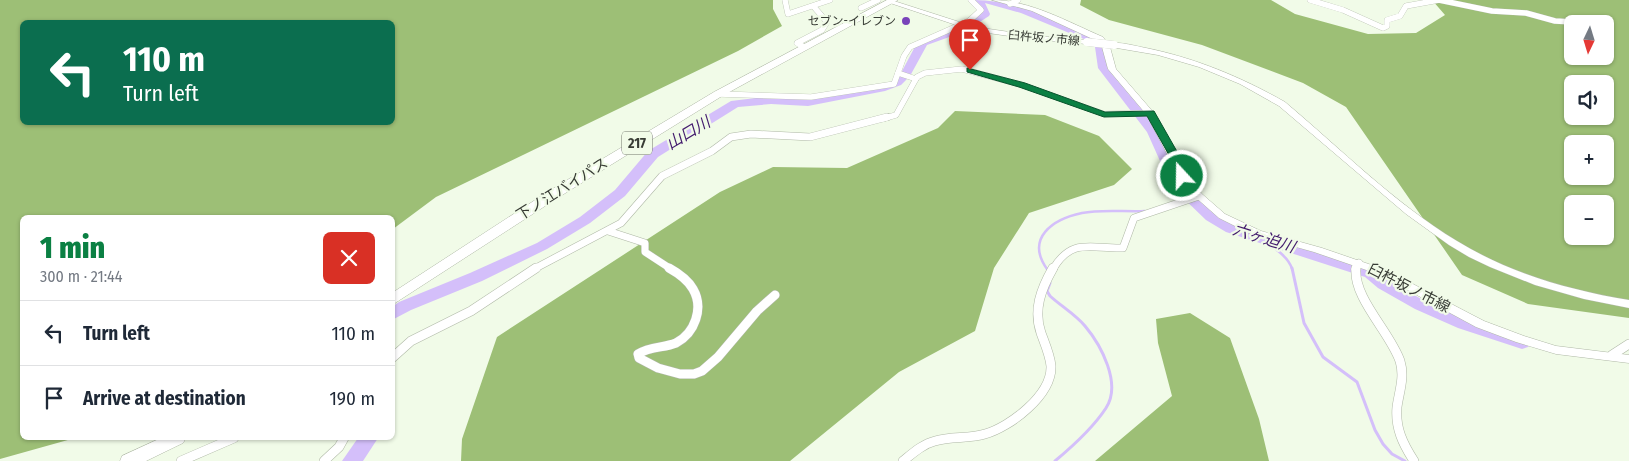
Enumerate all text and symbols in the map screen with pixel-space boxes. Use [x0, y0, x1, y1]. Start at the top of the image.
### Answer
place label: セブン-イレブン [808, 14, 896, 28]
marker: セブン-イレブン [900, 15, 912, 27]
north arrow [1564, 15, 1614, 65]
map controls [1564, 15, 1614, 245]
pin [949, 19, 991, 70]
icon: arrive [956, 26, 984, 54]
street label: 臼杵坂ノ市線 [1008, 28, 1080, 48]
text: 110 m [123, 38, 205, 80]
icon: left [40, 40, 105, 105]
button: sound [1564, 75, 1614, 125]
text: Turn left [123, 80, 199, 107]
water label: 山口川 [663, 111, 715, 154]
road number: 217 [622, 132, 652, 154]
button: + [1564, 135, 1614, 185]
position arrow [1155, 149, 1207, 201]
street label: 下ノ江バイパス [513, 154, 611, 224]
button: − [1564, 195, 1614, 245]
water label: 六ヶ迫川 [1231, 220, 1299, 257]
text: 1 min [40, 230, 105, 266]
button: close [323, 232, 375, 284]
street label: 臼杵坂ノ市線 [1365, 260, 1453, 316]
text: 300 m · 21:44 [40, 267, 123, 286]
icon: left [40, 319, 68, 347]
text: Turn left [83, 322, 150, 345]
text: 110 m [331, 322, 375, 345]
icon: arrive [40, 384, 68, 412]
text: Arrive at destination [83, 387, 246, 410]
text: 190 m [329, 387, 375, 410]

